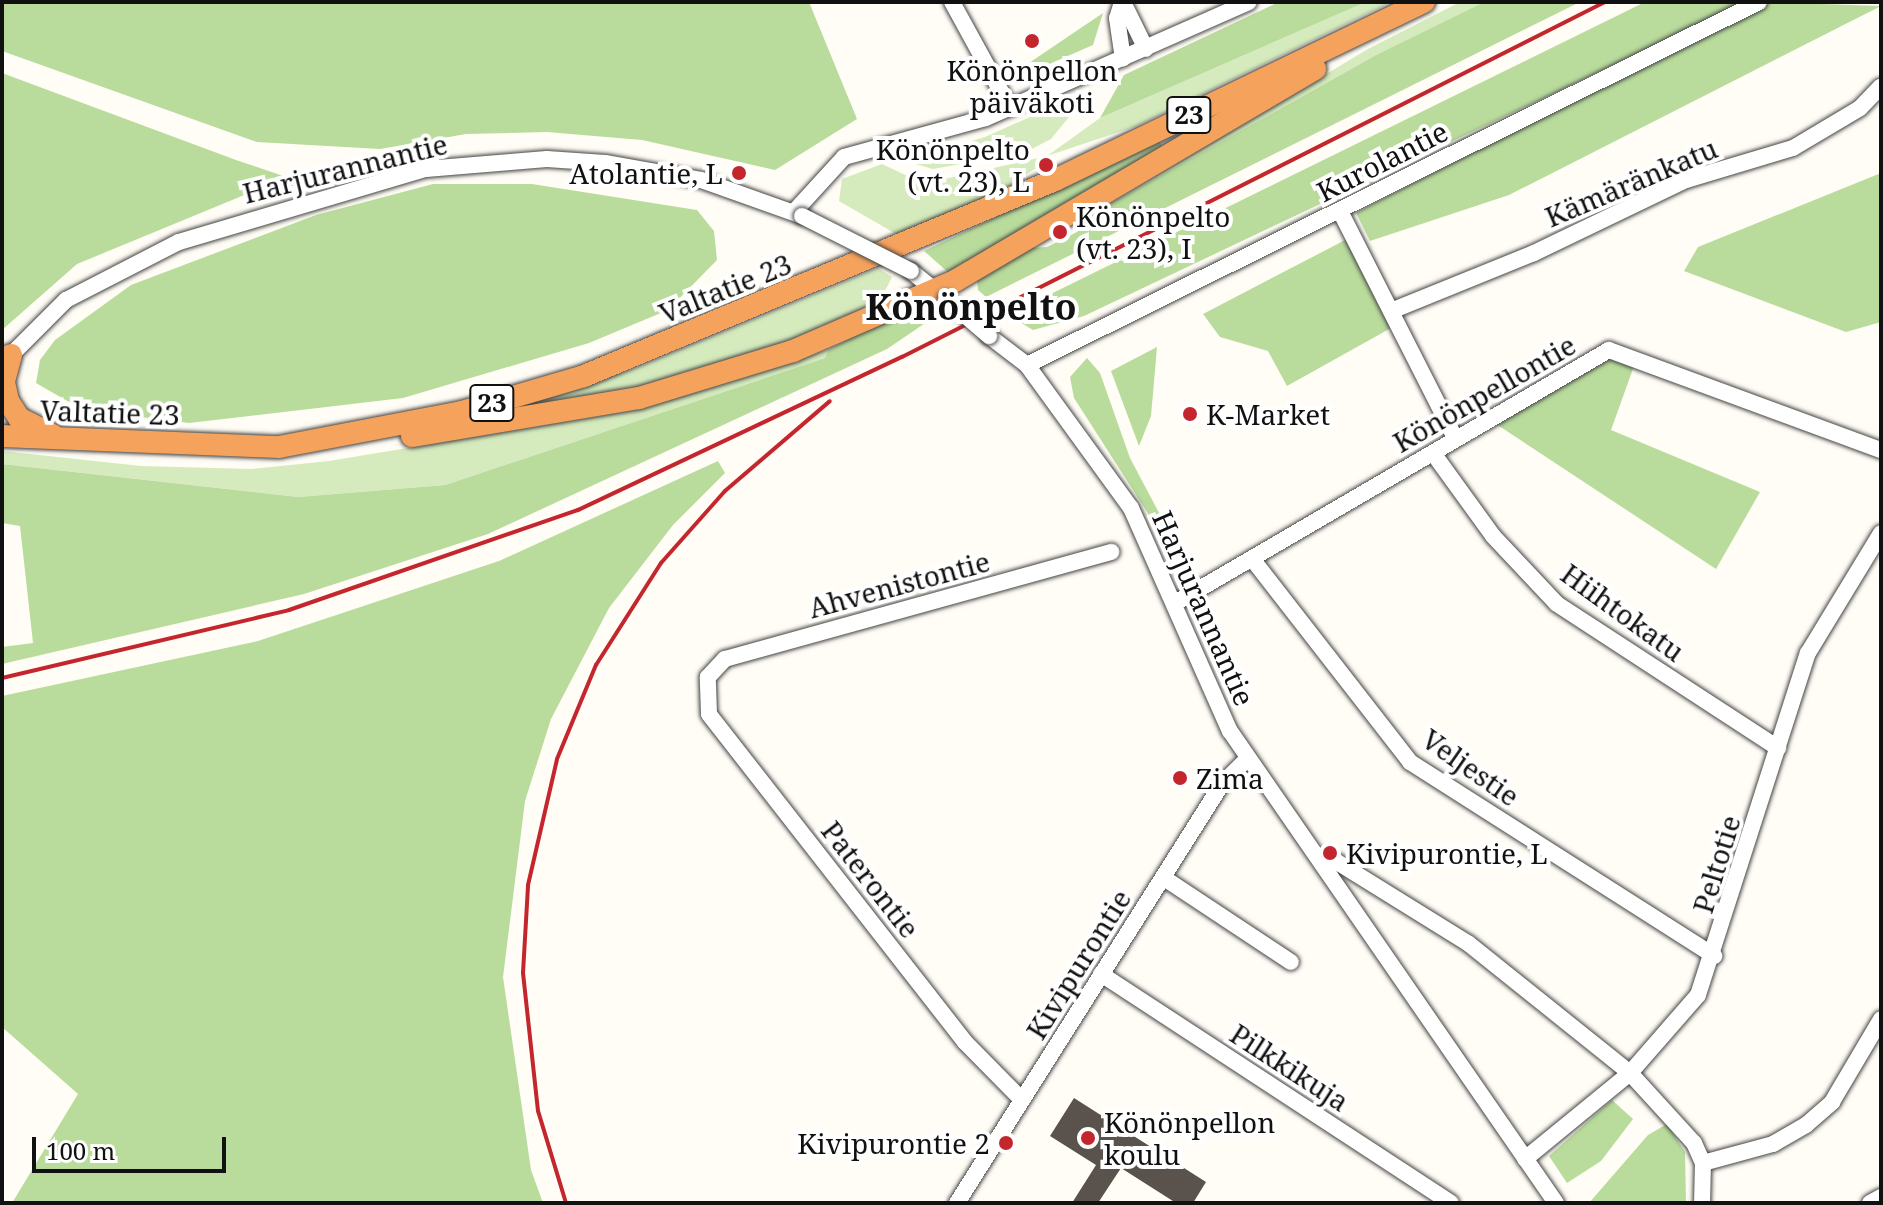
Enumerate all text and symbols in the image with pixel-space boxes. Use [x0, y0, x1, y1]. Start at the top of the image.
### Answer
marker: Könönpellon päiväkoti [1023, 32, 1041, 50]
place label: Könönpellon päiväkoti [946, 53, 1118, 119]
road number: 23 [1165, 93, 1213, 137]
street label: Kurolantie [1311, 114, 1453, 208]
street label: Harjurannantie [239, 126, 451, 210]
street label: Kämäränkatu [1540, 131, 1722, 233]
place label: Könönpelto (vt. 23), L [876, 132, 1030, 198]
place label: Atolantie, L [569, 156, 723, 190]
marker: Könönpelto (vt. 23), L [1037, 156, 1055, 174]
marker: Atolantie, L [730, 164, 748, 182]
place label: Könönpelto (vt. 23), I [1076, 199, 1230, 265]
marker: Könönpelto (vt. 23), I [1051, 223, 1069, 241]
street label: Valtatie 23 [654, 246, 796, 330]
district label: Könönpelto [865, 285, 1077, 329]
street label: Könönpellontie [1387, 327, 1581, 459]
road number: 23 [468, 381, 516, 425]
street label: Valtatie 23 [40, 393, 180, 431]
place label: K-Market [1206, 397, 1330, 431]
marker: K-Market [1181, 405, 1199, 423]
street label: Harjurannantie [1146, 505, 1262, 711]
street label: Ahvenistontie [805, 544, 993, 624]
street label: Hiihtokatu [1555, 556, 1691, 668]
street label: Veljestie [1416, 721, 1526, 813]
place label: Zima [1196, 761, 1264, 795]
marker: Zima [1171, 769, 1189, 787]
street label: Peltotie [1685, 811, 1747, 917]
street label: Paterontie [815, 814, 927, 944]
place label: Kivipurontie, L [1346, 836, 1548, 870]
marker: Kivipurontie, L [1321, 844, 1339, 862]
street label: Kivipurontie [1019, 883, 1137, 1045]
street label: Pilkkikuja [1224, 1016, 1356, 1118]
place label: Könönpellon koulu [1104, 1105, 1275, 1171]
scale bar [36, 1121, 230, 1171]
place label: Kivipurontie 2 [797, 1126, 990, 1160]
marker: Könönpellon koulu [1079, 1129, 1097, 1147]
text: 100 m [46, 1134, 115, 1167]
marker: Kivipurontie 2 [997, 1134, 1015, 1152]

